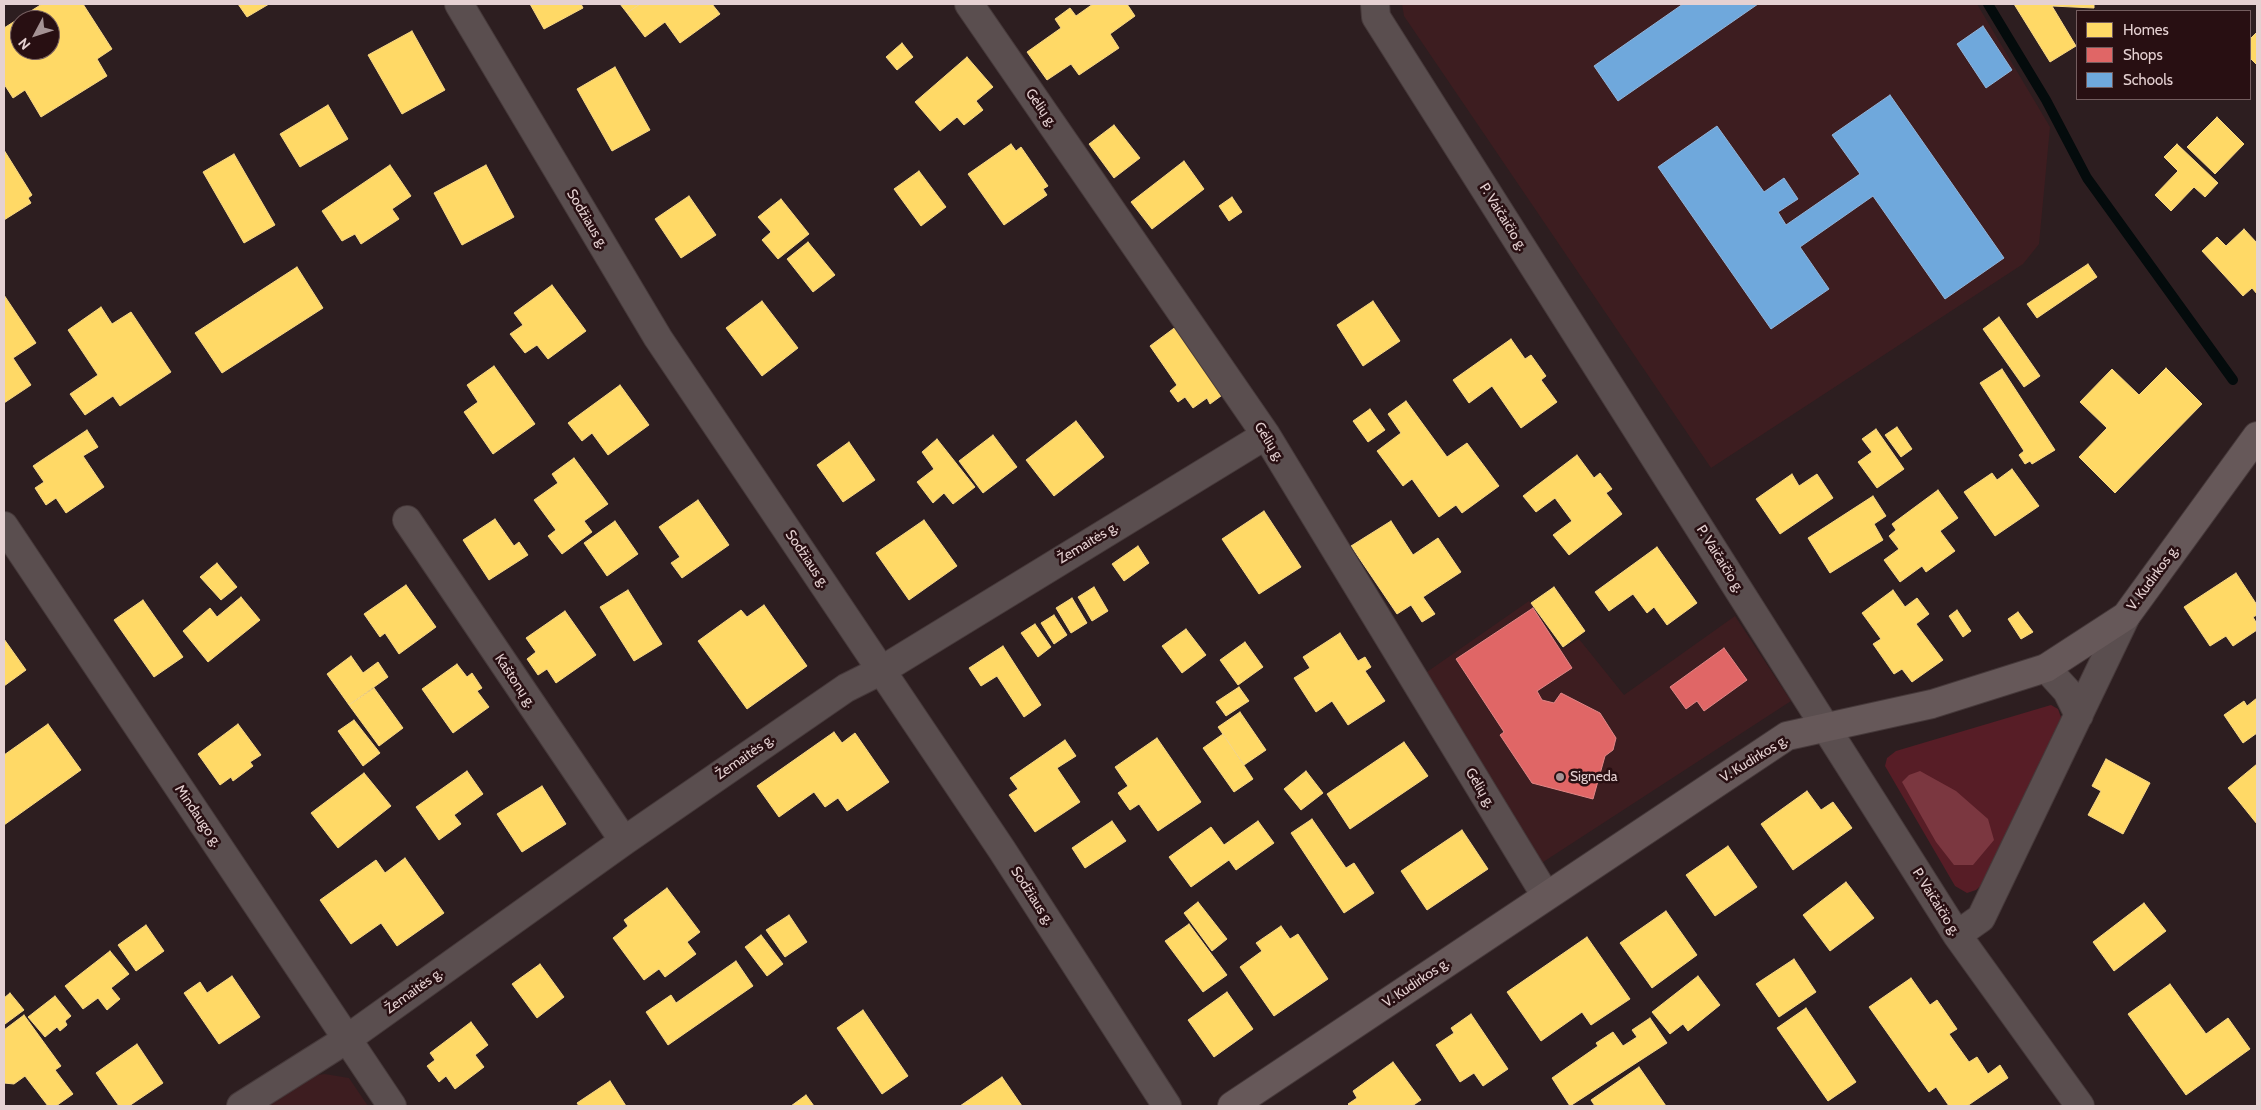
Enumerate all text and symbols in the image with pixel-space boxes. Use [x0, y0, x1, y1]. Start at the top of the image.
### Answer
north arrow [10, 10, 60, 60]
legend [2076, 10, 2251, 100]
text: Homes [2123, 21, 2169, 39]
text: N [14, 34, 34, 54]
text: Shops [2123, 46, 2163, 64]
text: Schools [2123, 71, 2173, 89]
street label: Gėlių g. [1022, 85, 1060, 131]
street label: P. Vaičaičio g. [1476, 180, 1530, 254]
street label: Sodžiaus g. [563, 186, 611, 252]
street label: Gėlių g. [1250, 419, 1288, 465]
street label: Žemaitės g. [1055, 519, 1121, 567]
street label: P. Vaičaičio g. [1693, 522, 1747, 596]
street label: Sodžiaus g. [782, 527, 832, 591]
street label: V. Kudirkos g. [2124, 542, 2182, 614]
street label: Kaštonų g. [491, 651, 539, 711]
street label: Žemaitės g. [713, 731, 777, 783]
street label: V. Kudirkos g. [1717, 732, 1791, 786]
street label: Gėlių g. [1462, 765, 1498, 811]
place label: Signeda [1570, 769, 1618, 785]
marker: Signeda [1554, 771, 1566, 783]
street label: Mindaugo g. [171, 782, 225, 850]
street label: Sodžiaus g. [1007, 864, 1057, 928]
street label: P. Vaičaičio g. [1909, 865, 1963, 939]
street label: V. Kudirkos g. [1380, 955, 1452, 1011]
street label: Žemaitės g. [382, 964, 446, 1018]

